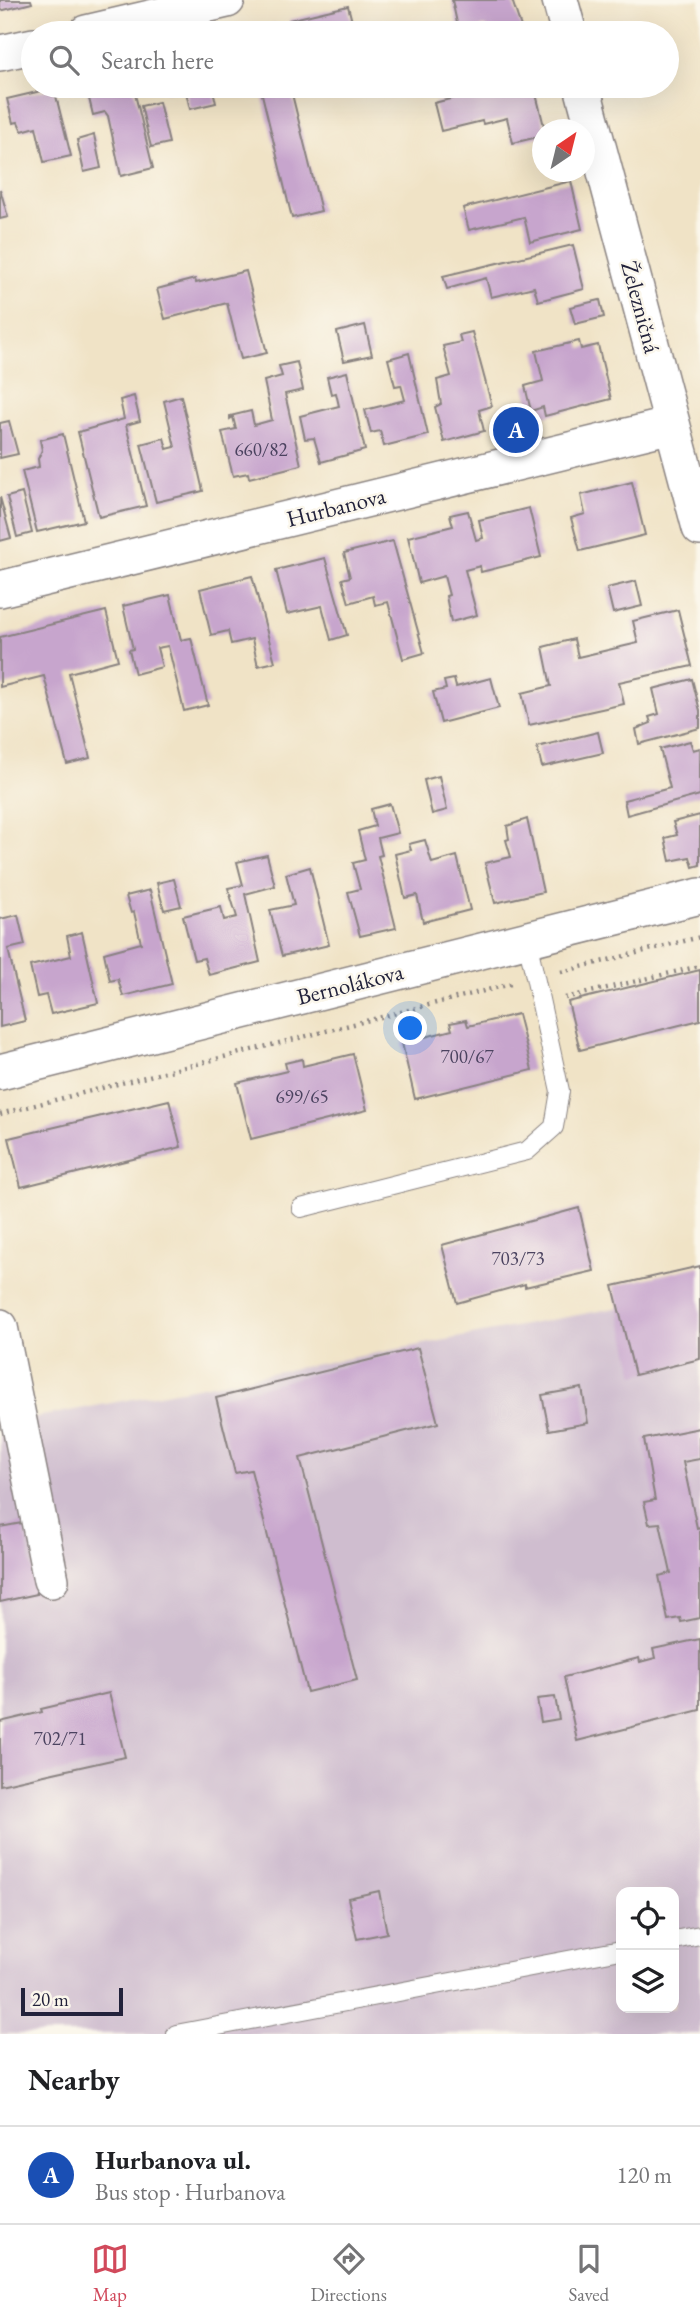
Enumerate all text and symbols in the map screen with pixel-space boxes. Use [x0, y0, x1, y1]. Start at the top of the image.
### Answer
search box [21, 21, 679, 98]
icon: search [45, 41, 83, 79]
text: Search here [101, 43, 214, 77]
north arrow [532, 119, 595, 182]
street label: Železničná [614, 258, 668, 357]
pin: A [493, 404, 539, 456]
house number: 660/82 [234, 437, 288, 462]
street label: Hurbanova [283, 480, 389, 534]
street label: Bernolákova [294, 956, 407, 1012]
your location [393, 1011, 427, 1045]
house number: 700/67 [440, 1044, 494, 1069]
house number: 699/65 [275, 1084, 329, 1109]
house number: 703/73 [491, 1246, 545, 1271]
house number: 702/71 [33, 1726, 87, 1751]
map controls [616, 1887, 679, 2013]
button: locate [616, 1887, 679, 1950]
button: layers [616, 1950, 679, 2013]
scale bar [21, 1985, 122, 2017]
text: 20 m [32, 1987, 69, 2012]
text: Nearby [28, 2060, 120, 2099]
text: Hurbanova ul. [95, 2143, 251, 2177]
text: A [43, 2160, 59, 2190]
text: 120 m [616, 2160, 672, 2190]
text: Bus stop · Hurbanova [95, 2177, 286, 2207]
tab: Map [91, 2240, 129, 2307]
tab: Directions [310, 2240, 387, 2307]
tab: Saved [568, 2240, 609, 2307]

